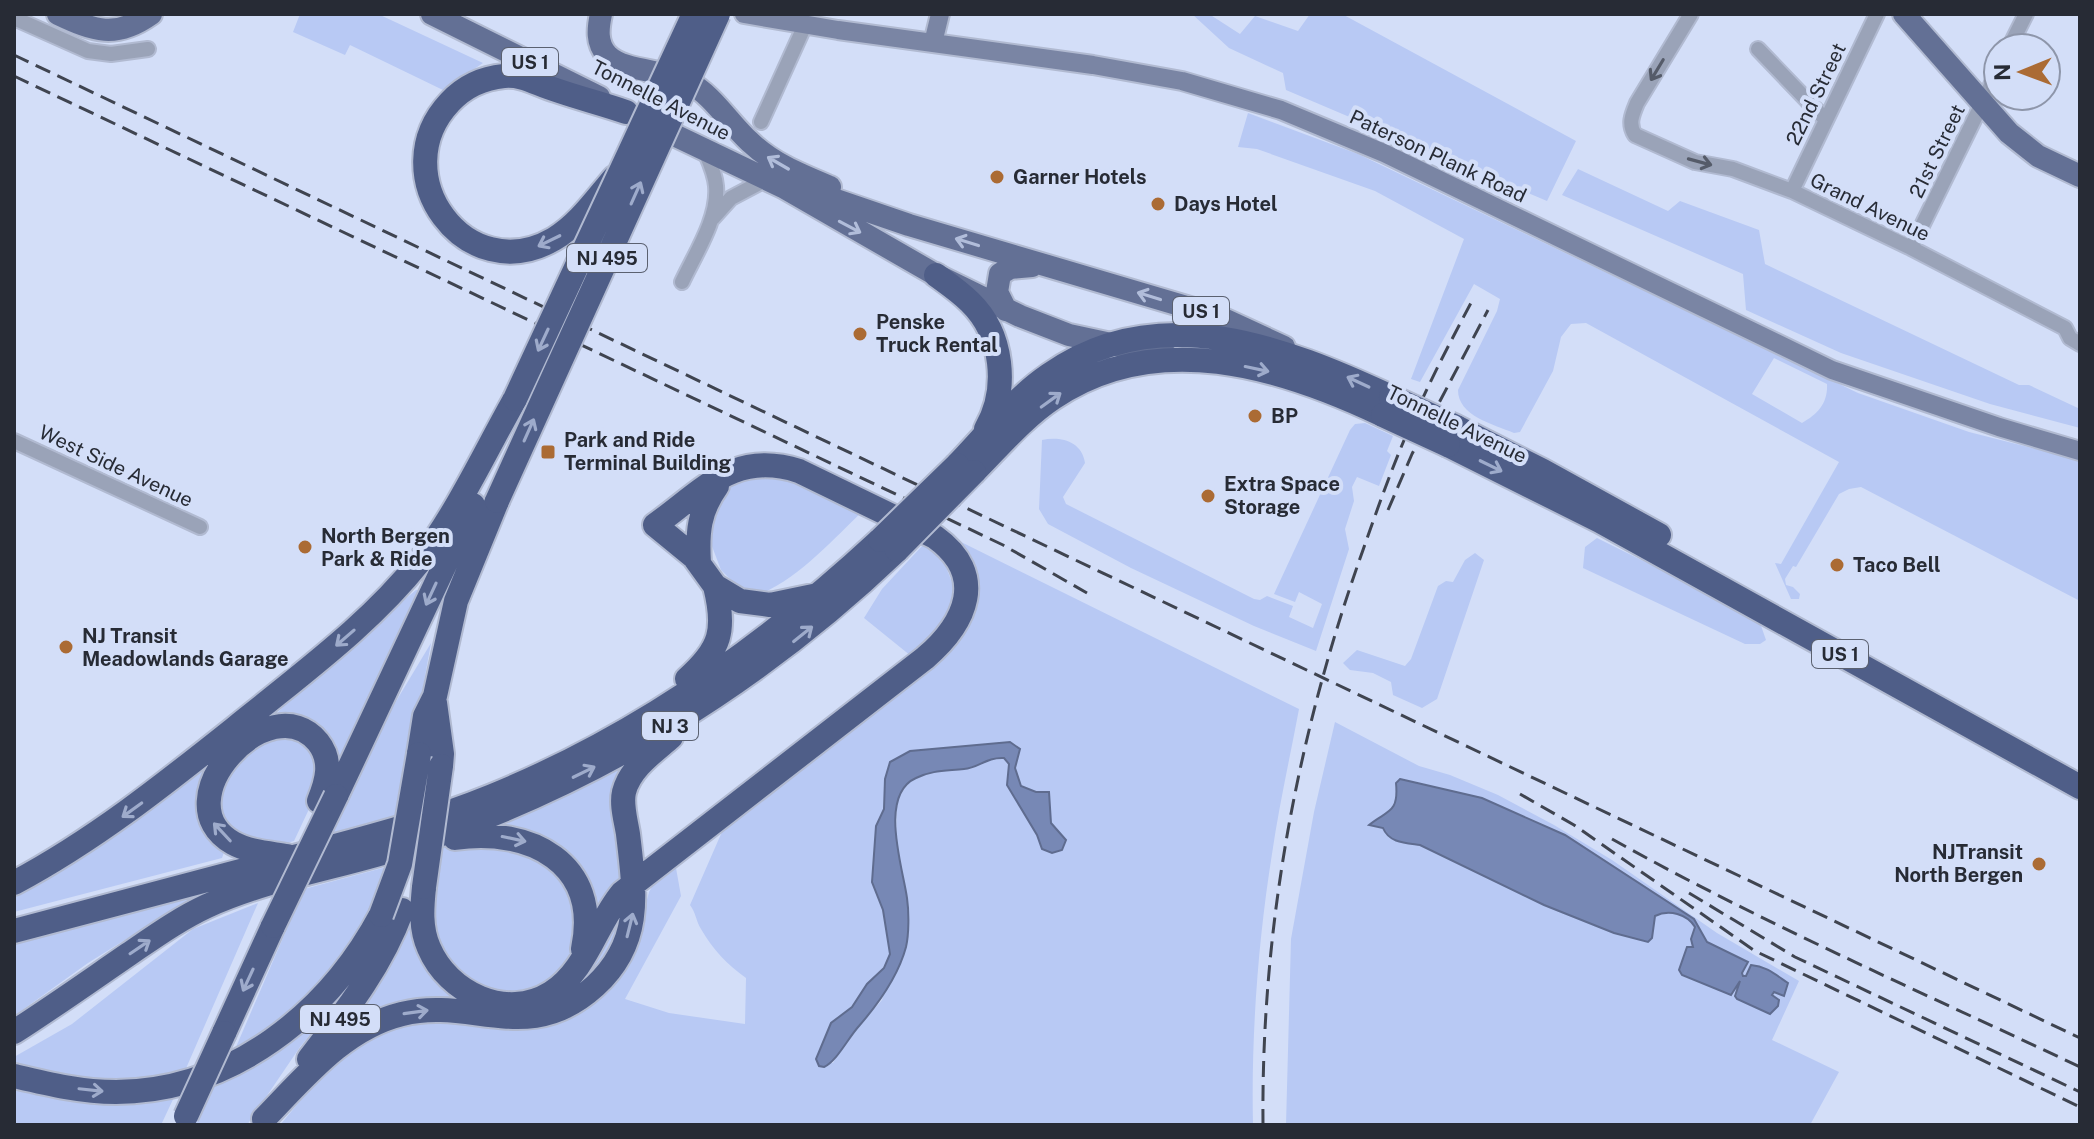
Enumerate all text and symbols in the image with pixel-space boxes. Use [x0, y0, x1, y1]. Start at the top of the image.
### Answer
north arrow [1982, 32, 2062, 112]
street label: 22nd Street [1781, 39, 1851, 149]
road number: US 1 [502, 48, 558, 76]
street label: Tonnelle Avenue [588, 55, 734, 145]
one-way arrow [1649, 58, 1665, 81]
text: N [1989, 64, 2015, 81]
street label: 21st Street [1904, 100, 1970, 202]
street label: Paterson Plank Road [1346, 104, 1530, 208]
one-way arrow [767, 155, 791, 170]
one-way arrow [1686, 155, 1712, 170]
place label: Garner Hotels [1013, 165, 1147, 189]
marker: Garner Hotels [988, 168, 1006, 186]
street label: Grand Avenue [1806, 168, 1934, 246]
one-way arrow [630, 182, 645, 206]
place label: Days Hotel [1174, 192, 1278, 216]
marker: Days Hotel [1149, 195, 1167, 213]
one-way arrow [838, 219, 862, 235]
one-way arrow [537, 234, 561, 249]
one-way arrow [954, 234, 980, 249]
road number: NJ 495 [567, 244, 647, 272]
one-way arrow [1137, 288, 1163, 303]
road number: US 1 [1173, 297, 1229, 325]
place label: Penske Truck Rental [876, 310, 998, 357]
marker: Penske Truck Rental [851, 325, 869, 343]
one-way arrow [535, 327, 550, 351]
one-way arrow [1243, 362, 1269, 377]
one-way arrow [1346, 374, 1370, 389]
street label: Tonnelle Avenue [1383, 380, 1531, 468]
one-way arrow [1039, 392, 1061, 408]
place label: BP [1271, 404, 1298, 428]
marker: BP [1246, 407, 1264, 425]
one-way arrow [522, 418, 537, 442]
street label: West Side Avenue [35, 420, 197, 512]
place label: Park and Ride Terminal Building [564, 428, 732, 475]
marker: Park and Ride Terminal Building [539, 443, 557, 461]
one-way arrow [1478, 459, 1502, 474]
place label: Extra Space Storage [1224, 472, 1340, 519]
marker: Extra Space Storage [1199, 487, 1217, 505]
place label: North Bergen Park & Ride [321, 524, 450, 571]
marker: North Bergen Park & Ride [296, 538, 314, 556]
place label: Taco Bell [1853, 553, 1941, 577]
marker: Taco Bell [1828, 556, 1846, 574]
one-way arrow [423, 582, 438, 606]
place label: NJ Transit Meadowlands Garage [82, 624, 289, 671]
one-way arrow [792, 625, 813, 642]
one-way arrow [335, 629, 355, 647]
marker: NJ Transit Meadowlands Garage [57, 638, 75, 656]
road number: US 1 [1812, 640, 1868, 668]
road number: NJ 3 [642, 712, 698, 740]
one-way arrow [571, 764, 595, 780]
one-way arrow [122, 801, 143, 818]
one-way arrow [213, 822, 232, 842]
one-way arrow [500, 832, 526, 847]
place label: NJTransit North Bergen [1894, 840, 2023, 887]
marker: NJTransit North Bergen [2030, 855, 2048, 873]
one-way arrow [624, 912, 639, 938]
one-way arrow [128, 938, 151, 954]
one-way arrow [240, 967, 255, 991]
one-way arrow [403, 1004, 428, 1019]
road number: NJ 495 [300, 1005, 380, 1033]
one-way arrow [77, 1083, 104, 1098]

